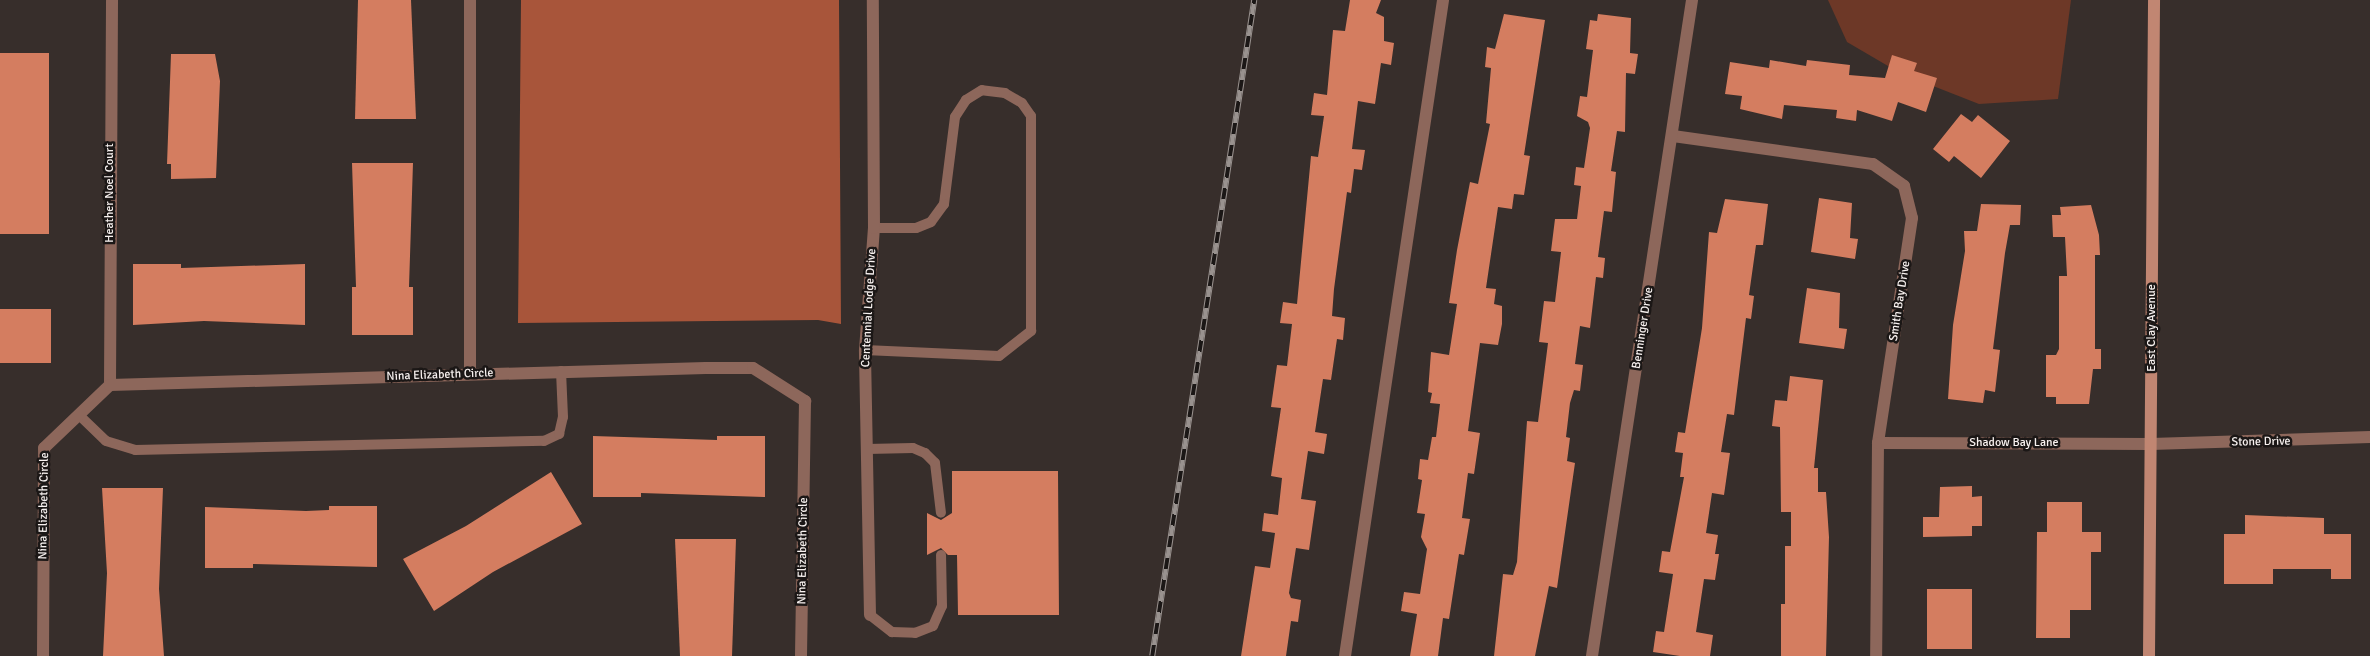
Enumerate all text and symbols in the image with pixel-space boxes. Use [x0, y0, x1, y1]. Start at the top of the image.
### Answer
street label: Heather Noel Court [103, 143, 117, 243]
street label: Centennial Lodge Drive [859, 248, 879, 368]
street label: Smith Bay Drive [1887, 260, 1913, 342]
street label: East Clay Avenue [2145, 284, 2159, 372]
street label: Benninger Drive [1629, 286, 1657, 370]
street label: Nina Elizabeth Circle [386, 366, 494, 384]
street label: Stone Drive [2231, 434, 2291, 450]
street label: Shadow Bay Lane [1969, 436, 2059, 450]
street label: Nina Elizabeth Circle [36, 452, 52, 560]
street label: Nina Elizabeth Circle [795, 497, 811, 605]

